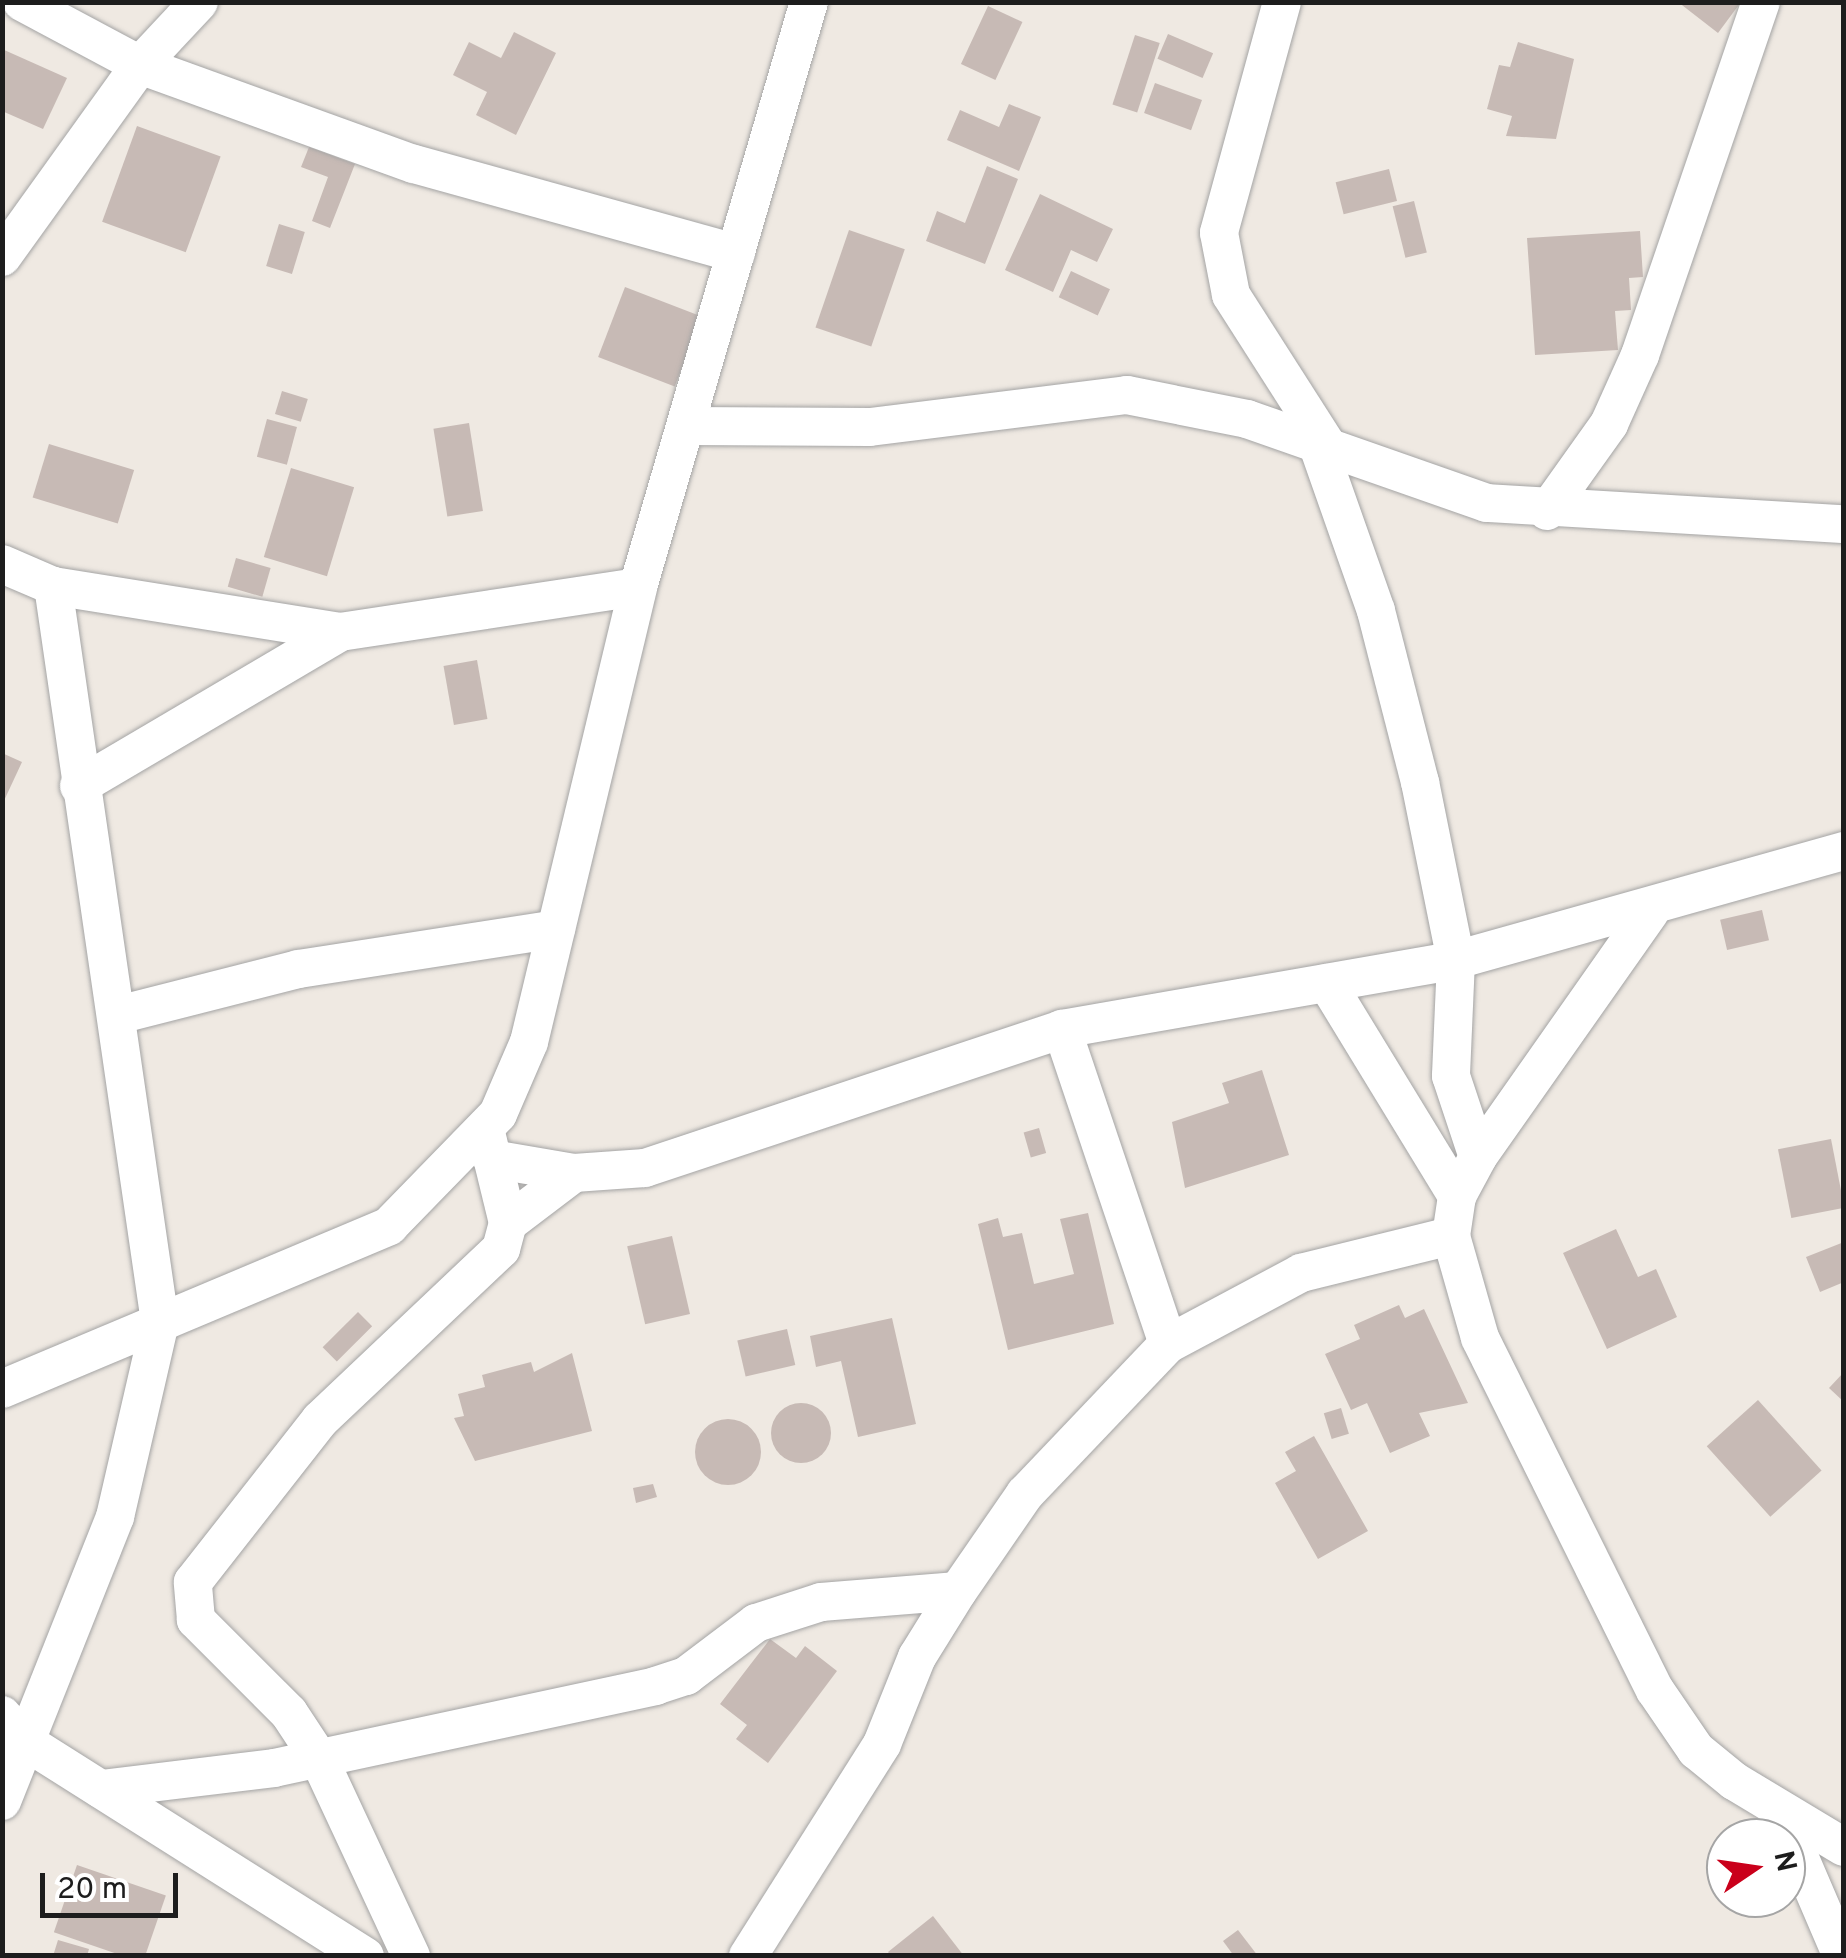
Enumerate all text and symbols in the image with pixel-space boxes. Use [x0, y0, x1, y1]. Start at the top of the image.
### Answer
north arrow [1706, 1818, 1806, 1918]
text: N [1763, 1848, 1803, 1876]
scale bar [45, 1853, 182, 1915]
text: 20 m [57, 1872, 127, 1909]

